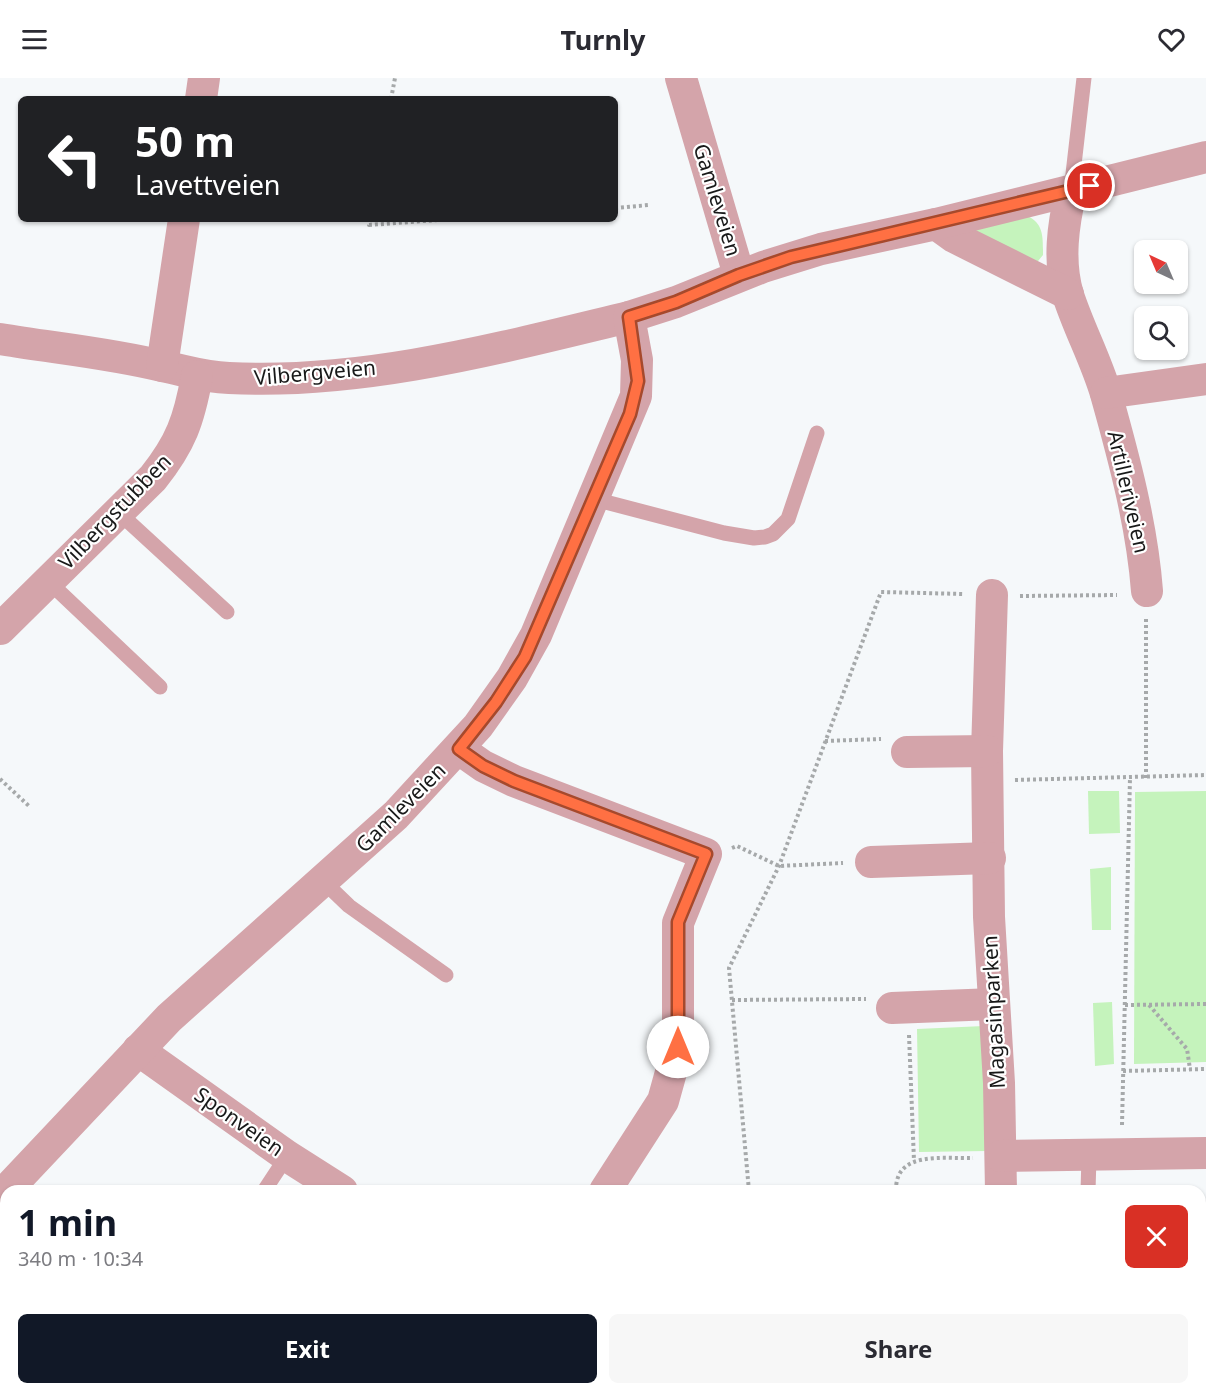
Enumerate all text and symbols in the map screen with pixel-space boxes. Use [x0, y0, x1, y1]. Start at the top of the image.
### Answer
text: Turnly [561, 21, 645, 58]
icon: menu [18, 23, 51, 56]
icon: heart [1155, 23, 1188, 56]
text: 50 m [135, 112, 235, 169]
icon: left [36, 120, 114, 198]
street label: Gamleveien [688, 140, 748, 259]
pin [1064, 160, 1115, 211]
text: Lavettveien [135, 166, 281, 203]
icon: arrive [1073, 169, 1106, 202]
north arrow [1134, 240, 1188, 294]
map controls [1134, 240, 1188, 360]
button: search [1134, 306, 1188, 360]
street label: Vilbergveien [253, 353, 377, 391]
street label: Artilleriveien [1101, 428, 1157, 556]
street label: Vilbergstubben [52, 447, 177, 575]
street label: Gamleveien [349, 756, 451, 858]
street label: Magasinparken [975, 935, 1011, 1089]
position arrow [646, 1015, 710, 1079]
street label: Sponveien [189, 1080, 290, 1162]
text: 1 min [18, 1198, 117, 1247]
button: close [1125, 1205, 1188, 1268]
text: 340 m · 10:34 [18, 1245, 143, 1272]
button: Exit [18, 1314, 597, 1383]
button: Share [609, 1314, 1188, 1383]

